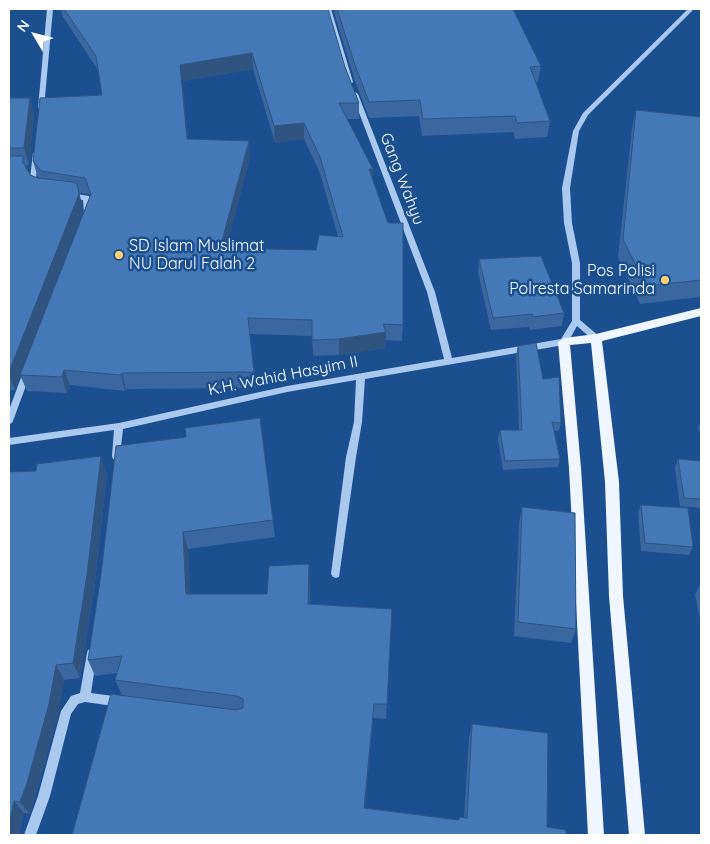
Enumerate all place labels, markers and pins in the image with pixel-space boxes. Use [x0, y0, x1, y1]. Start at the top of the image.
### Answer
place label: SD Islam Muslimat NU Darul Falah 2 [129, 236, 264, 274]
marker: SD Islam Muslimat NU Darul Falah 2 [113, 249, 125, 261]
place label: Pos Polisi Polresta Samarinda [509, 261, 655, 299]
marker: Pos Polisi Polresta Samarinda [659, 274, 671, 286]

